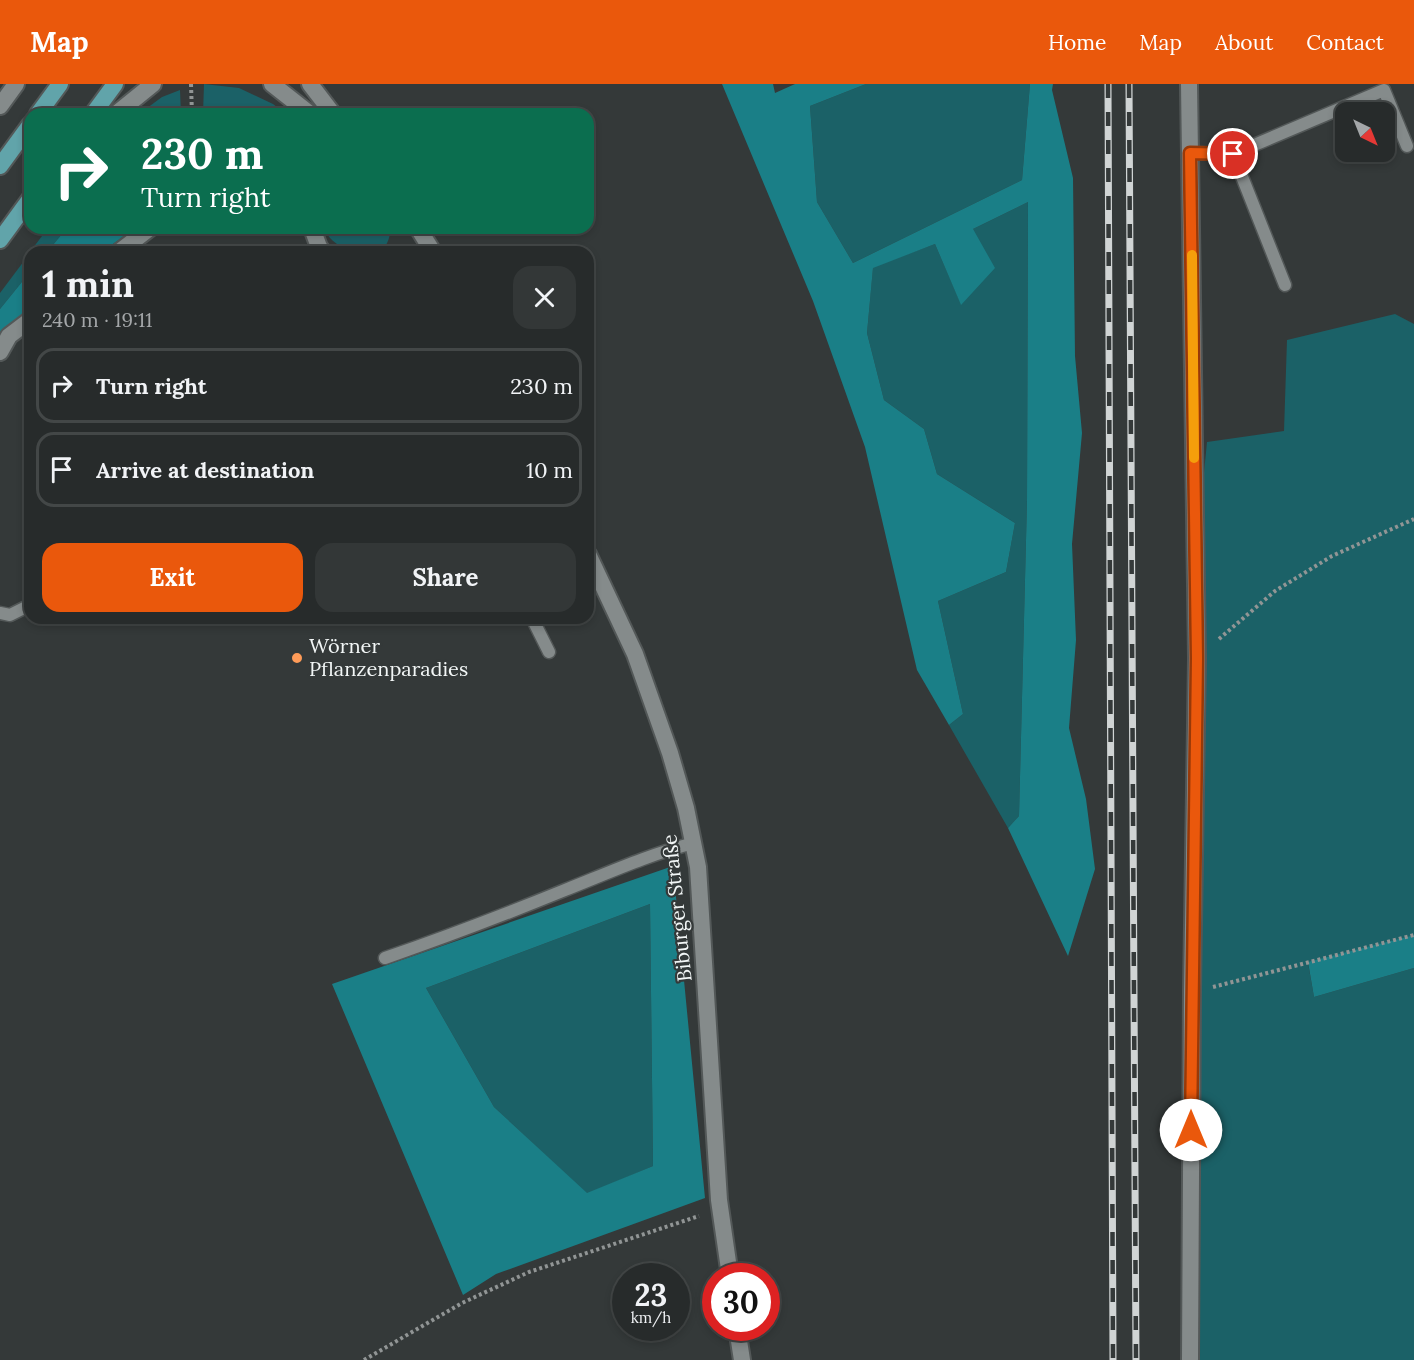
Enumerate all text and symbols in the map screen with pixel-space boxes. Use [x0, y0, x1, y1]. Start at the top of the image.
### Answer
text: Map [30, 24, 89, 60]
text: Home [1048, 29, 1106, 56]
text: Map [1139, 29, 1182, 56]
text: About [1215, 29, 1273, 56]
text: Contact [1306, 29, 1384, 56]
north arrow [1335, 102, 1395, 162]
map controls [1335, 102, 1395, 162]
text: 230 m [141, 127, 263, 181]
pin [1207, 128, 1258, 179]
icon: right [42, 132, 120, 210]
icon: arrive [1216, 137, 1249, 170]
text: Turn right [141, 180, 270, 214]
text: 1 min [42, 261, 134, 307]
button: close [513, 266, 576, 329]
text: 240 m · 19:11 [42, 307, 153, 332]
icon: right [45, 369, 78, 402]
text: Turn right [96, 372, 207, 400]
text: 230 m [510, 372, 573, 400]
icon: arrive [45, 453, 78, 486]
text: Arrive at destination [96, 456, 314, 484]
text: 10 m [526, 456, 573, 484]
button: Exit [42, 543, 303, 612]
button: Share [315, 543, 576, 612]
place label: Wörner Pflanzenparadies [309, 633, 468, 681]
marker: Wörner Pflanzenparadies [290, 651, 304, 665]
street label: Biburger Straße [656, 833, 697, 983]
position arrow [1159, 1098, 1223, 1162]
speed limit sign: 30 [702, 1263, 780, 1341]
text: 23 [635, 1276, 667, 1314]
text: km/h [631, 1308, 671, 1327]

